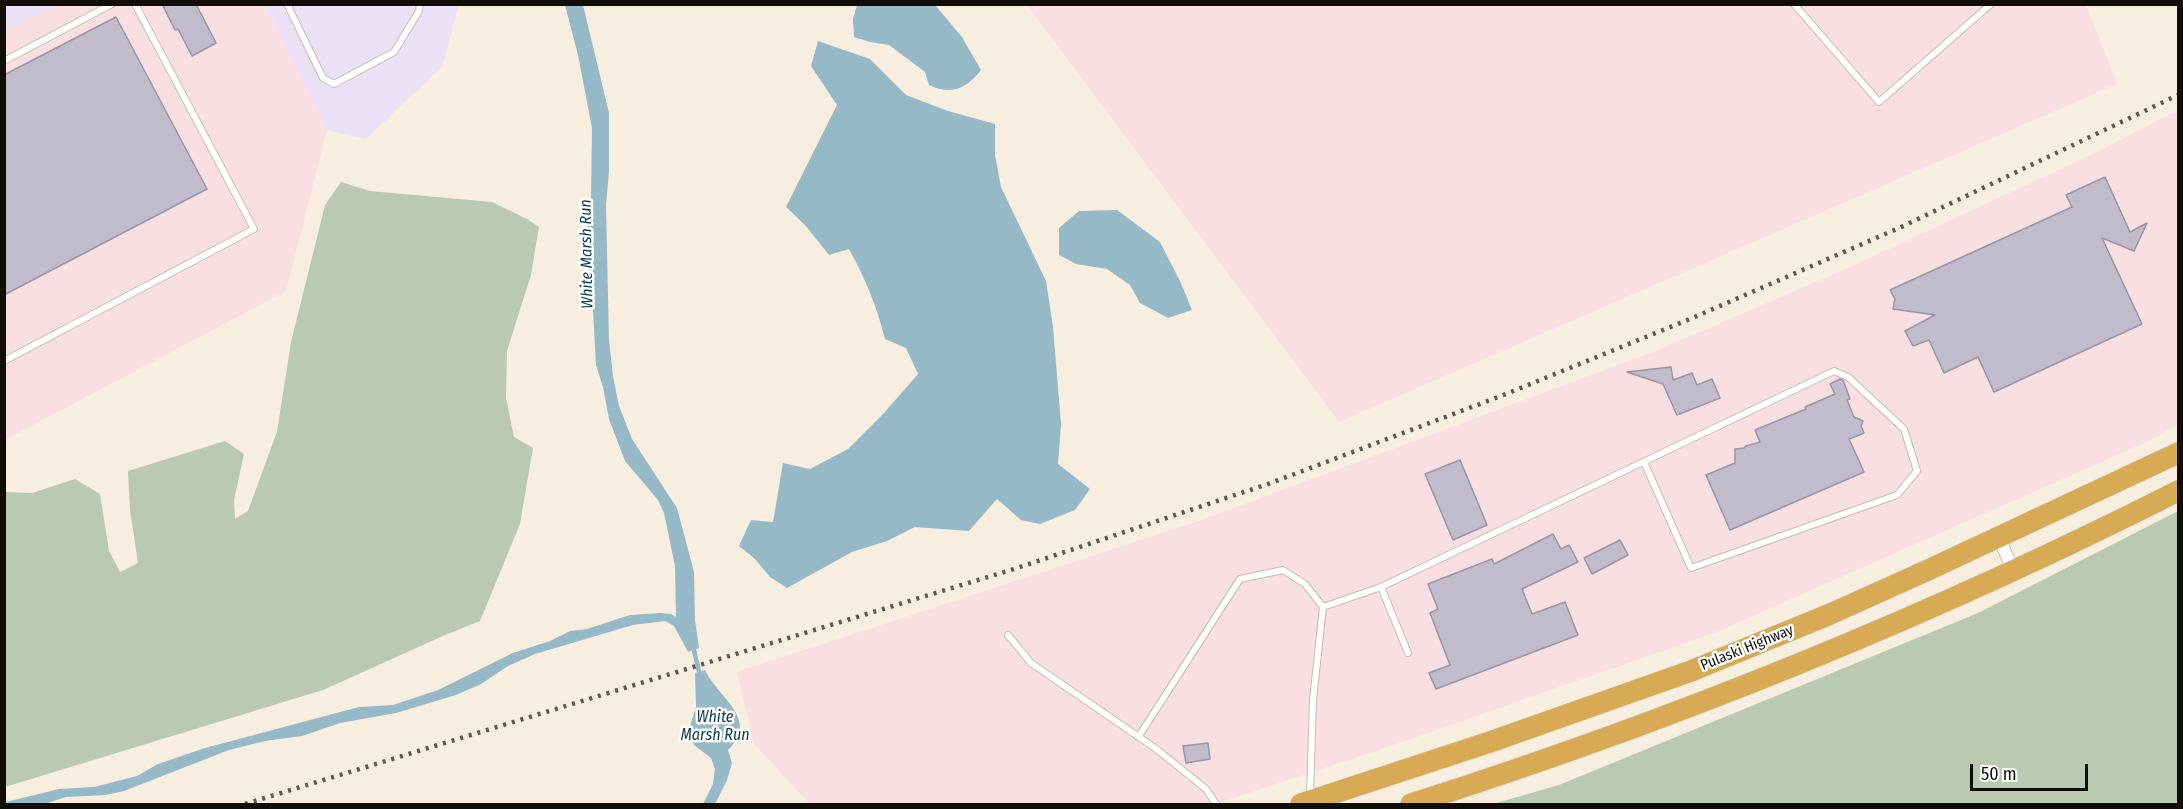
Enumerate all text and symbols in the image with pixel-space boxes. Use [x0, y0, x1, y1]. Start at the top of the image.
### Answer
water label: White Marsh Run [576, 199, 598, 309]
street label: Pulaski Highway [1698, 621, 1796, 675]
water label: White Marsh Run [680, 708, 750, 746]
scale bar [1973, 752, 2092, 790]
text: 50 m [1981, 763, 2017, 785]

